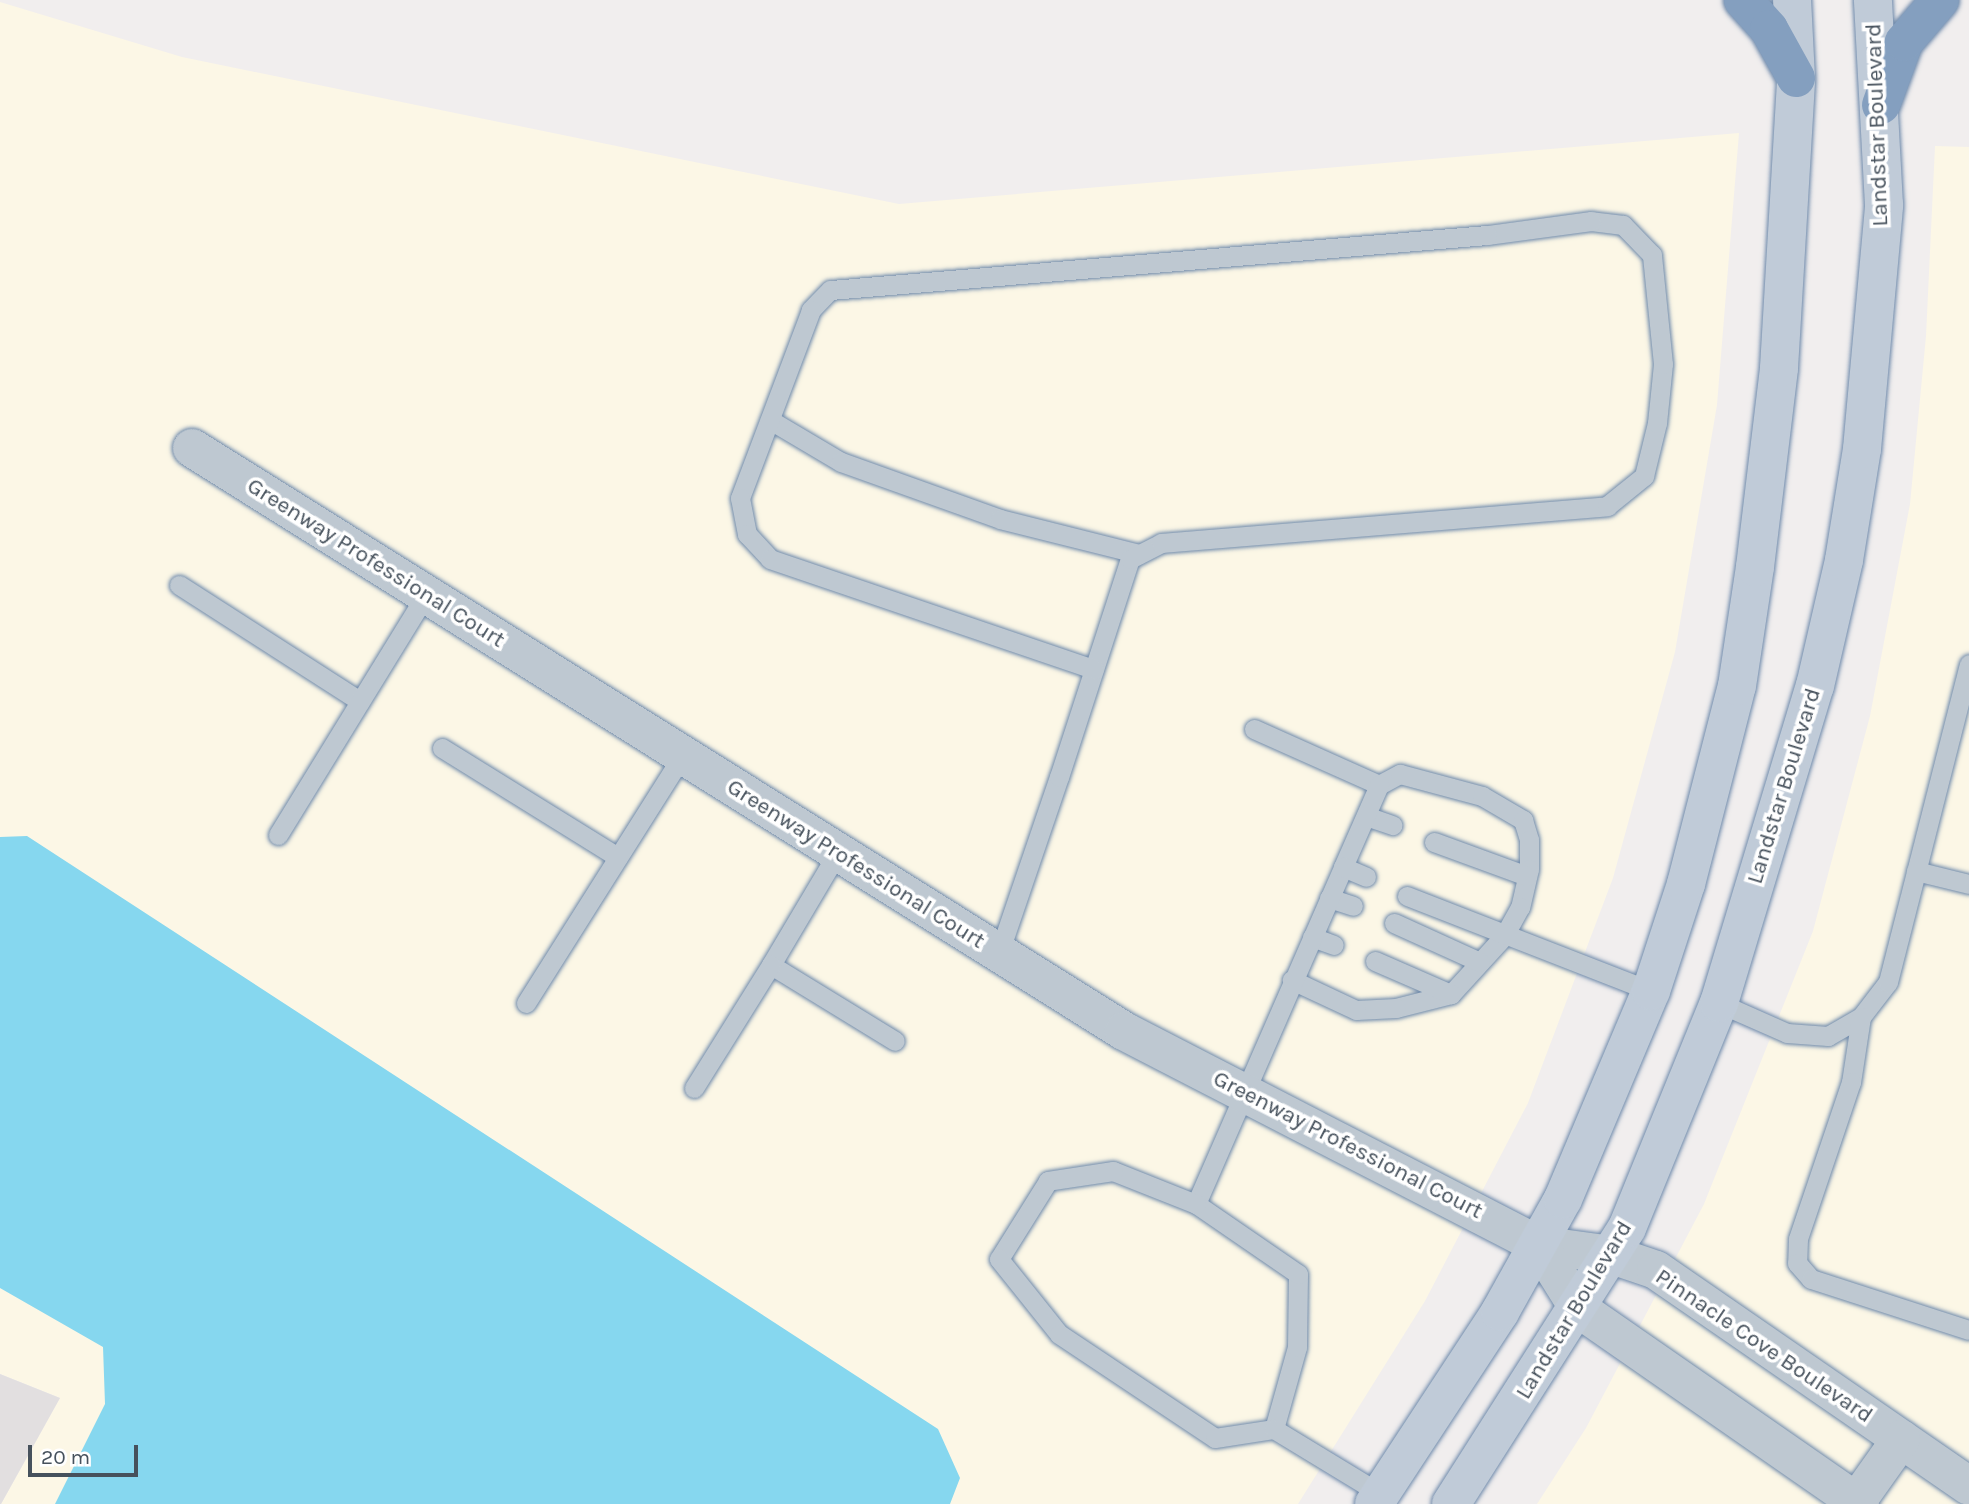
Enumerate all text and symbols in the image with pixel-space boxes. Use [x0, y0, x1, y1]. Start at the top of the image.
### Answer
street label: Landstar Boulevard [1860, 23, 1894, 227]
street label: Greenway Professional Court [242, 472, 510, 654]
street label: Landstar Boulevard [1741, 685, 1827, 887]
street label: Greenway Professional Court [722, 773, 990, 955]
street label: Greenway Professional Court [1209, 1065, 1487, 1225]
street label: Landstar Boulevard [1510, 1216, 1638, 1404]
street label: Pinnacle Cove Boulevard [1650, 1263, 1878, 1429]
scale bar [32, 1430, 142, 1474]
text: 20 m [41, 1445, 90, 1469]

